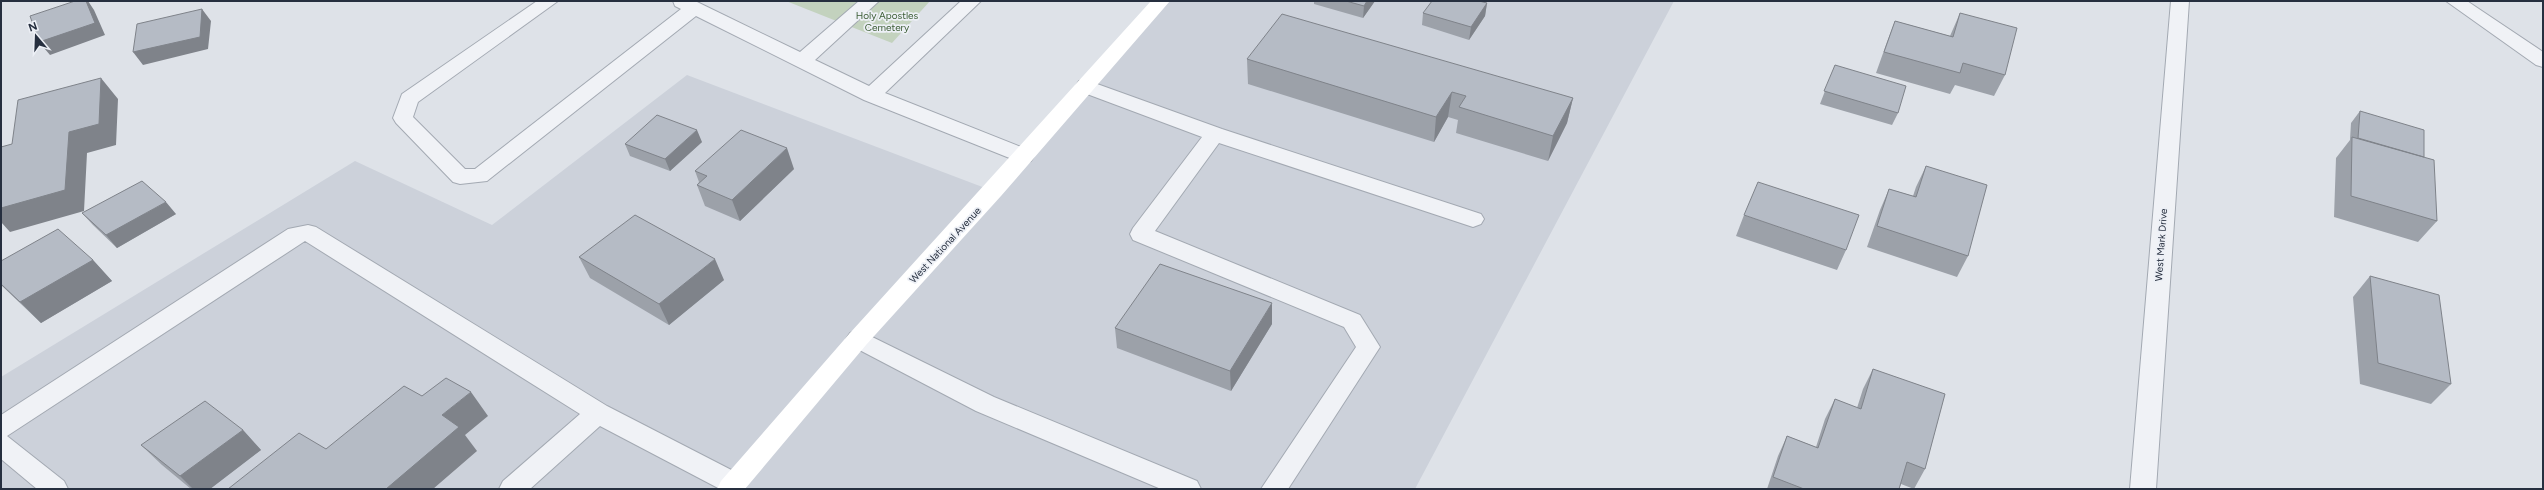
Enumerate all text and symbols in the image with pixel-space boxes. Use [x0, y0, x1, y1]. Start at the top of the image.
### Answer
park label: Holy Apostles Cemetery [856, 9, 919, 34]
north arrow [16, 16, 56, 56]
text: N [27, 19, 39, 35]
street label: West National Avenue [906, 204, 984, 286]
street label: West Mark Drive [2152, 208, 2170, 282]

